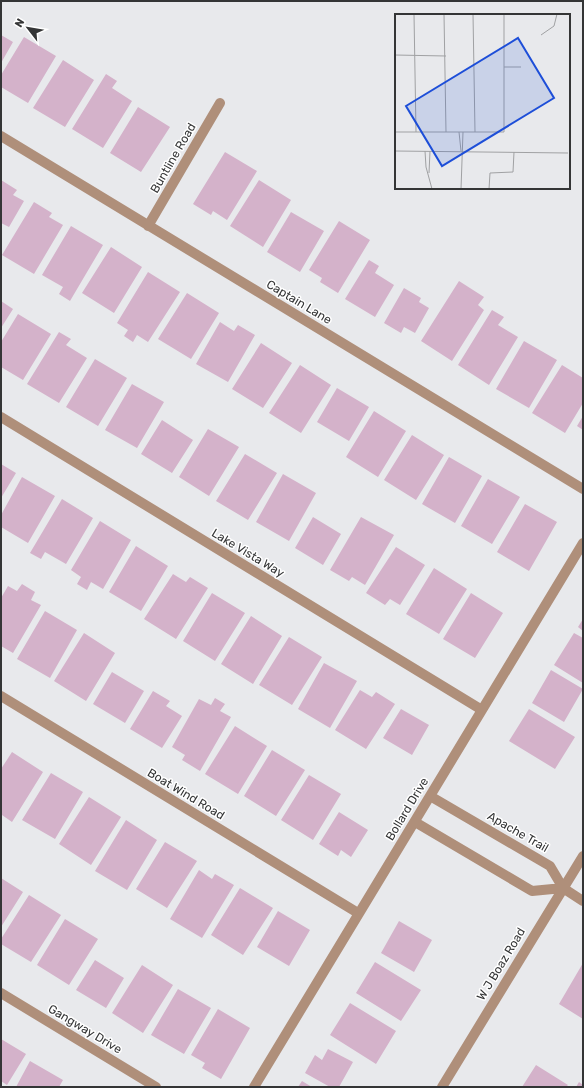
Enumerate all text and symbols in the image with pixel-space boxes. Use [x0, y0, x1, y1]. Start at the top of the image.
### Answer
north arrow [8, 8, 48, 48]
inset map [395, 14, 570, 189]
text: N [12, 16, 28, 30]
street label: Buntline Road [147, 121, 199, 195]
street label: Captain Lane [264, 277, 334, 327]
street label: Lake Vista Way [209, 526, 287, 580]
street label: Boat Wind Road [145, 766, 227, 822]
street label: Bollard Drive [383, 775, 431, 843]
street label: Apache Trail [485, 809, 551, 855]
street label: W J Boaz Road [474, 925, 528, 1003]
street label: Gangway Drive [46, 1002, 125, 1057]

